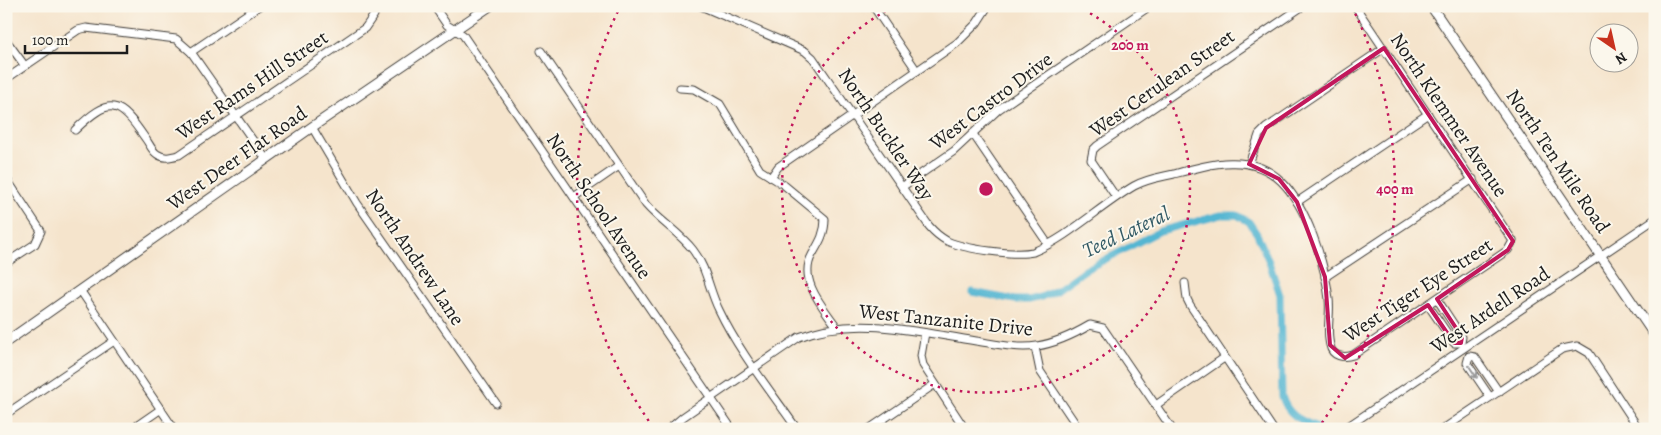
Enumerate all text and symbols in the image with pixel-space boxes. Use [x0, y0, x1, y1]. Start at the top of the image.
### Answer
scale bar [25, 22, 128, 54]
north arrow [1588, 22, 1638, 72]
street label: West Cerulean Street [1083, 23, 1240, 144]
street label: West Rams Hill Street [170, 24, 334, 146]
street label: North Klemmer Avenue [1384, 28, 1514, 202]
text: 100 m [32, 30, 69, 50]
text: 200 m [1111, 35, 1149, 55]
street label: West Castro Drive [923, 46, 1058, 157]
text: N [1611, 48, 1631, 69]
street label: North Buckler Way [832, 62, 941, 206]
street label: North Ten Mile Road [1500, 84, 1616, 239]
street label: West Deer Flat Road [161, 99, 313, 217]
street label: North School Avenue [540, 128, 658, 284]
text: 400 m [1376, 179, 1414, 199]
centre of rings [977, 180, 995, 198]
street label: North Andrew Lane [359, 183, 471, 331]
water label: Teed Lateral [1078, 199, 1175, 264]
street label: West Tiger Eye Street [1337, 231, 1498, 349]
street label: West Ardell Road [1424, 260, 1555, 360]
street label: West Tanzanite Drive [857, 297, 1034, 343]
one-way arrow [1468, 364, 1478, 378]

